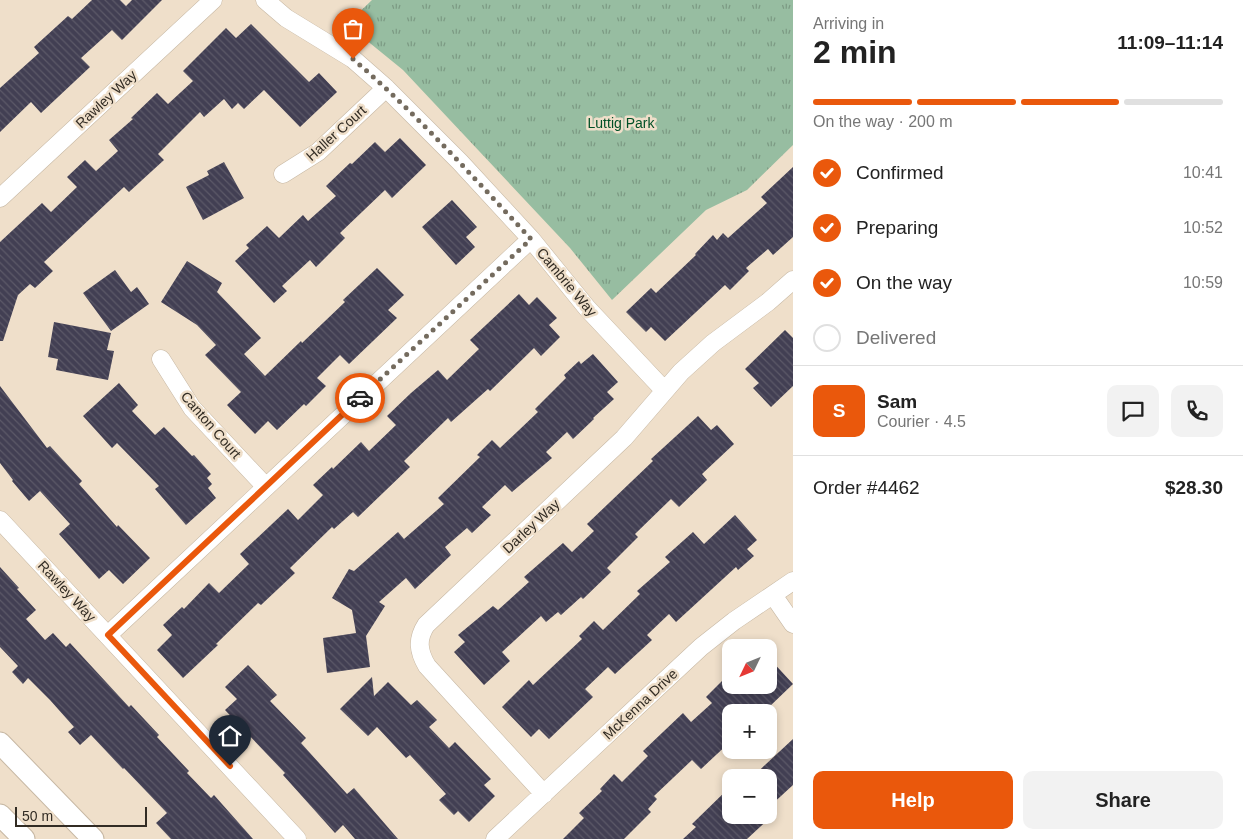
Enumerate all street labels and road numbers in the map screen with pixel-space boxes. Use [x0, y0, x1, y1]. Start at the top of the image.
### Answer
street label: Rawley Way [72, 67, 140, 131]
street label: Haller Court [303, 102, 369, 164]
street label: Cambrie Way [534, 245, 600, 319]
street label: Canton Court [178, 388, 244, 462]
street label: Darley Way [499, 496, 563, 556]
street label: Rawley Way [35, 557, 99, 625]
street label: McKenna Drive [600, 665, 681, 742]

